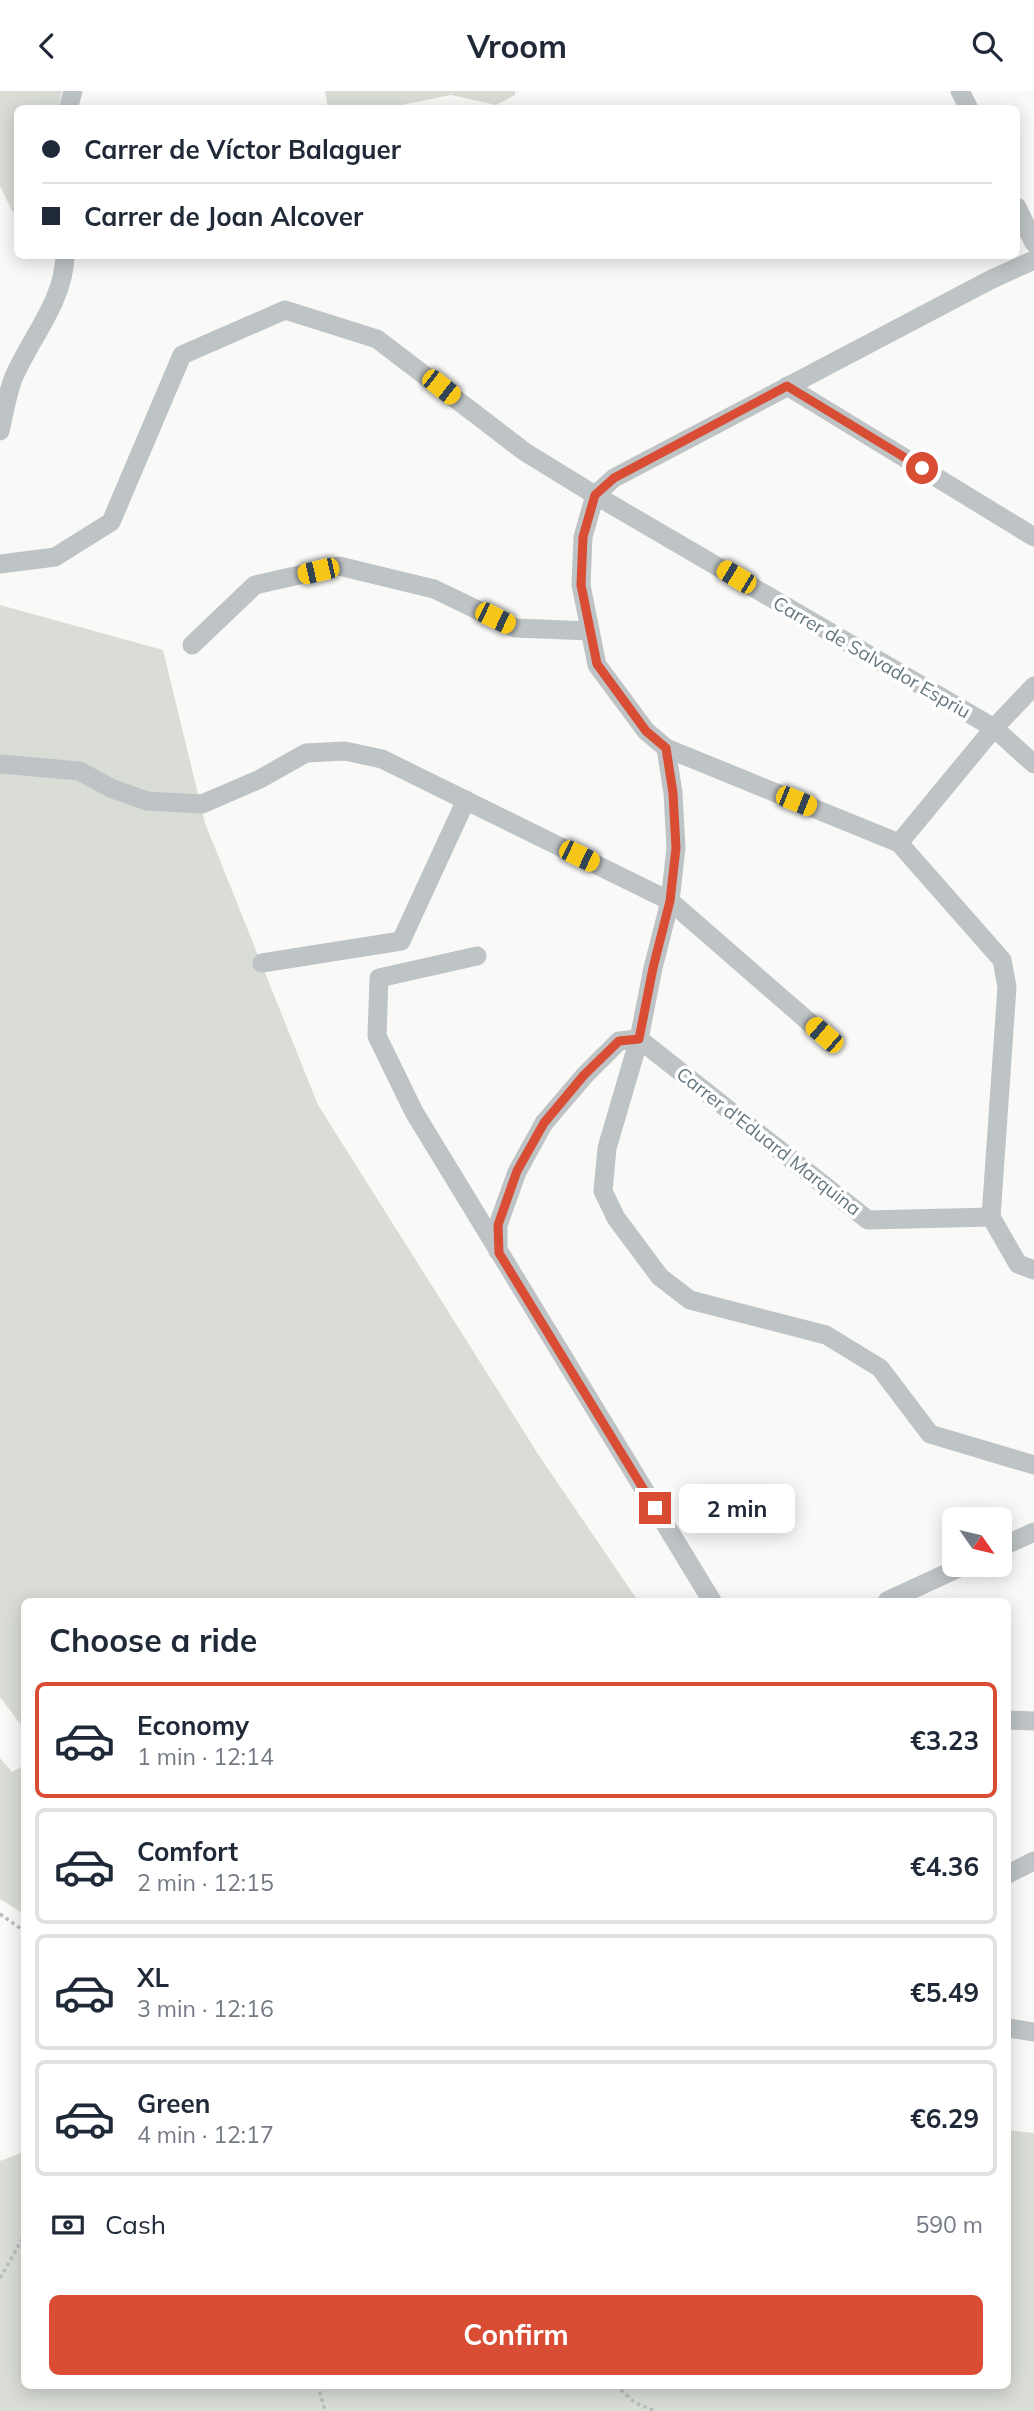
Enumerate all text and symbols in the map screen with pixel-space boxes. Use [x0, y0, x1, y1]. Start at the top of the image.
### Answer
text: Vroom [467, 26, 567, 66]
icon: back [28, 27, 66, 65]
icon: search [968, 27, 1006, 65]
text: Carrer de Víctor Balaguer [84, 133, 401, 166]
text: Carrer de Joan Alcover [84, 200, 363, 233]
car [418, 366, 465, 408]
route start [906, 452, 938, 484]
car [296, 556, 341, 586]
car [713, 557, 760, 597]
street label: Carrer de Salvador Espriu [769, 591, 975, 723]
car [472, 599, 519, 637]
car [773, 783, 820, 819]
car [556, 837, 603, 875]
car [802, 1013, 847, 1057]
street label: Carrer d'Eduard Marquina [672, 1062, 866, 1220]
callout: 2 min [680, 1483, 795, 1533]
route end [639, 1492, 671, 1524]
text: 2 min [707, 1494, 767, 1523]
north arrow [942, 1507, 1012, 1577]
map controls [942, 1507, 1012, 1577]
text: Choose a ride [49, 1620, 257, 1660]
icon: car [53, 1709, 116, 1772]
text: Economy [137, 1709, 249, 1742]
text: €3.23 [910, 1724, 979, 1757]
text: 1 min · 12:14 [137, 1742, 274, 1771]
icon: car [53, 1835, 116, 1898]
text: Comfort [137, 1835, 238, 1868]
text: €4.36 [910, 1850, 979, 1883]
text: 2 min · 12:15 [137, 1868, 274, 1897]
icon: car [53, 1961, 116, 2024]
text: XL [137, 1961, 169, 1994]
text: €5.49 [910, 1976, 979, 2009]
text: 3 min · 12:16 [137, 1994, 274, 2023]
icon: car [53, 2087, 116, 2150]
text: Green [137, 2087, 210, 2120]
text: €6.29 [910, 2102, 979, 2135]
text: 4 min · 12:17 [137, 2120, 274, 2149]
icon: cash [49, 2206, 87, 2244]
text: Cash [105, 2208, 166, 2241]
text: 590 m [915, 2210, 983, 2239]
button: Confirm [49, 2295, 983, 2375]

